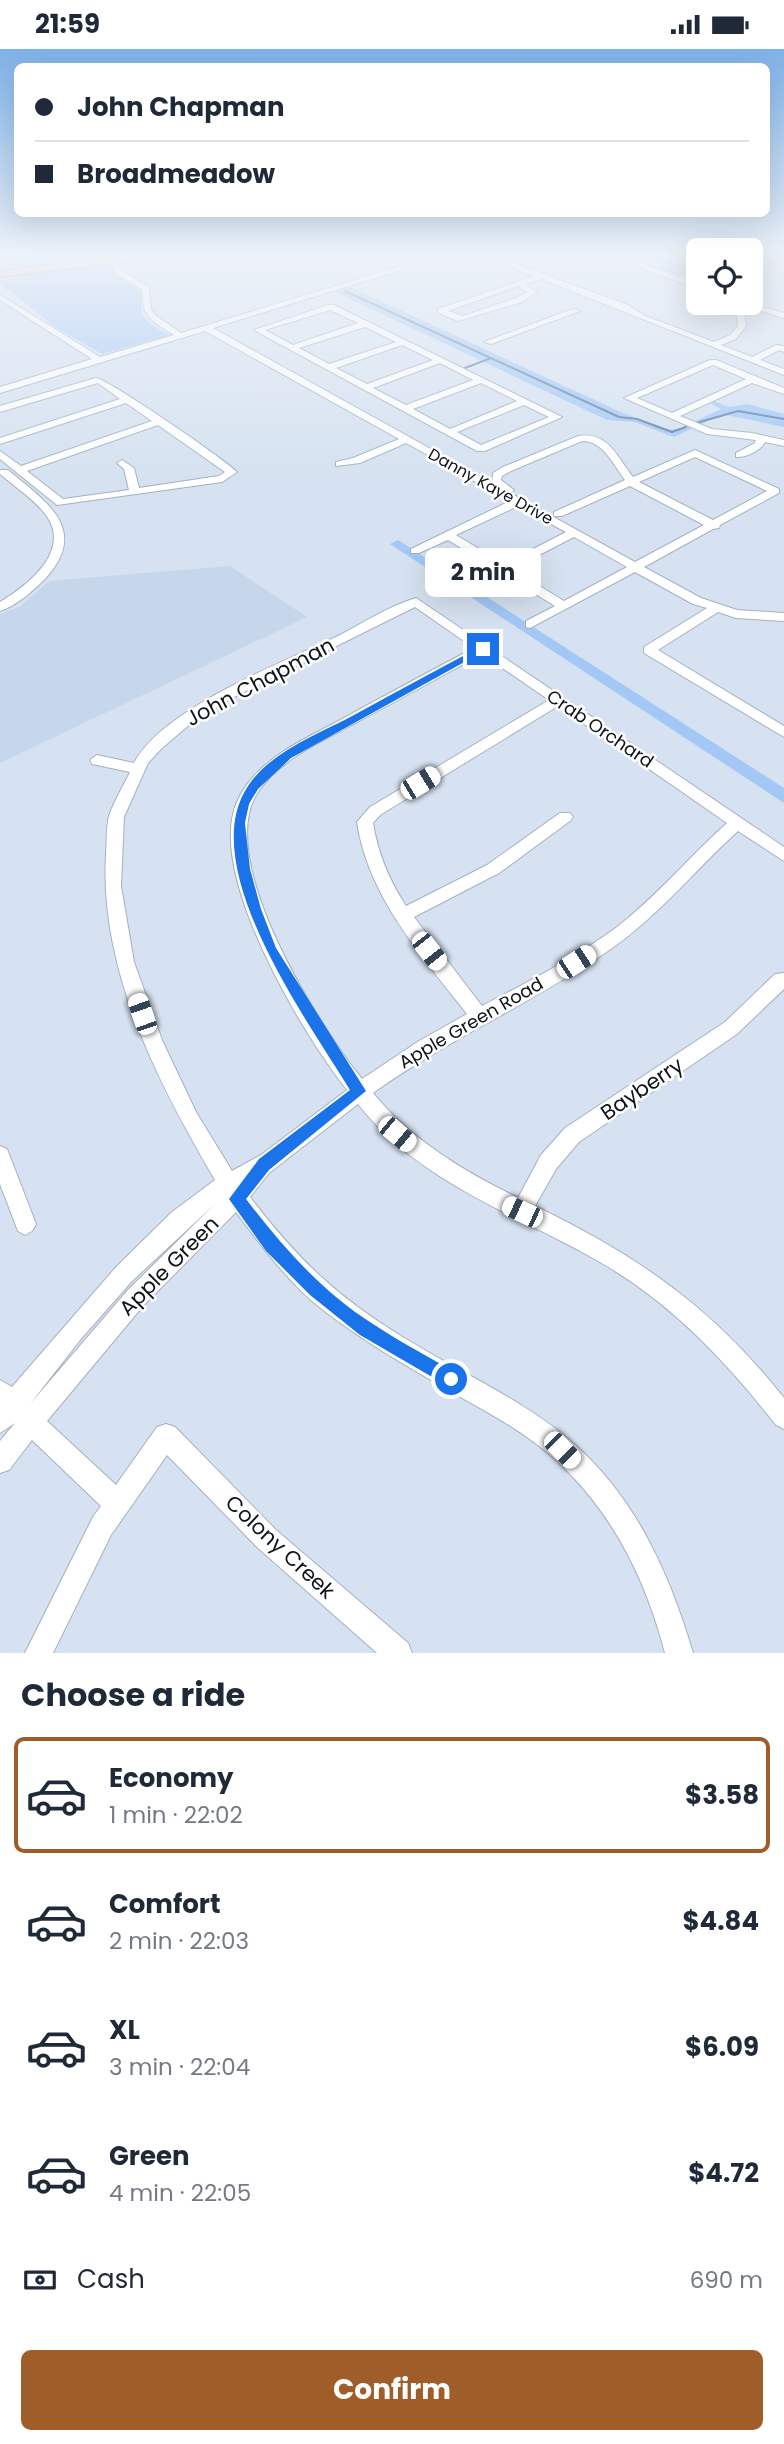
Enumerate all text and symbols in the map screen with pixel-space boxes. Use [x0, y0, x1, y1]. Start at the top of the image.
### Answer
text: 21:59 [35, 6, 100, 42]
text: John Chapman [77, 89, 285, 125]
text: Broadmeadow [77, 156, 275, 192]
map controls [686, 238, 763, 315]
button: locate [686, 238, 763, 315]
street label: Danny Kaye Drive [424, 443, 557, 530]
callout: 2 min [425, 547, 541, 597]
text: 2 min [451, 556, 515, 588]
street label: John Chapman [180, 630, 339, 733]
route end [467, 633, 499, 665]
street label: Crab Orchard [542, 684, 659, 774]
car [397, 763, 444, 803]
car [408, 928, 451, 974]
car [553, 942, 600, 982]
street label: Apple Green Road [394, 971, 548, 1074]
car [126, 991, 159, 1037]
street label: Bayberry [595, 1050, 689, 1127]
car [375, 1112, 420, 1156]
car [499, 1194, 546, 1230]
street label: Apple Green [112, 1209, 225, 1322]
route start [435, 1363, 467, 1395]
car [540, 1428, 585, 1472]
street label: Colony Creek [219, 1488, 342, 1605]
text: Choose a ride [21, 1672, 245, 1717]
text: Economy [109, 1760, 233, 1796]
icon: car [25, 1764, 88, 1827]
text: $3.58 [685, 1777, 759, 1813]
text: 1 min · 22:02 [109, 1799, 243, 1831]
text: Comfort [109, 1886, 221, 1922]
icon: car [25, 1890, 88, 1953]
text: $4.84 [683, 1903, 759, 1939]
text: 2 min · 22:03 [109, 1925, 249, 1957]
text: XL [109, 2012, 140, 2048]
icon: car [25, 2016, 88, 2079]
text: $6.09 [685, 2029, 759, 2065]
text: 3 min · 22:04 [109, 2051, 250, 2083]
text: Green [109, 2138, 190, 2174]
icon: car [25, 2142, 88, 2205]
text: $4.72 [688, 2155, 759, 2191]
text: 4 min · 22:05 [109, 2177, 251, 2209]
icon: cash [21, 2261, 59, 2299]
text: Cash [77, 2261, 145, 2297]
text: 690 m [690, 2264, 763, 2296]
button: Confirm [21, 2350, 763, 2430]

